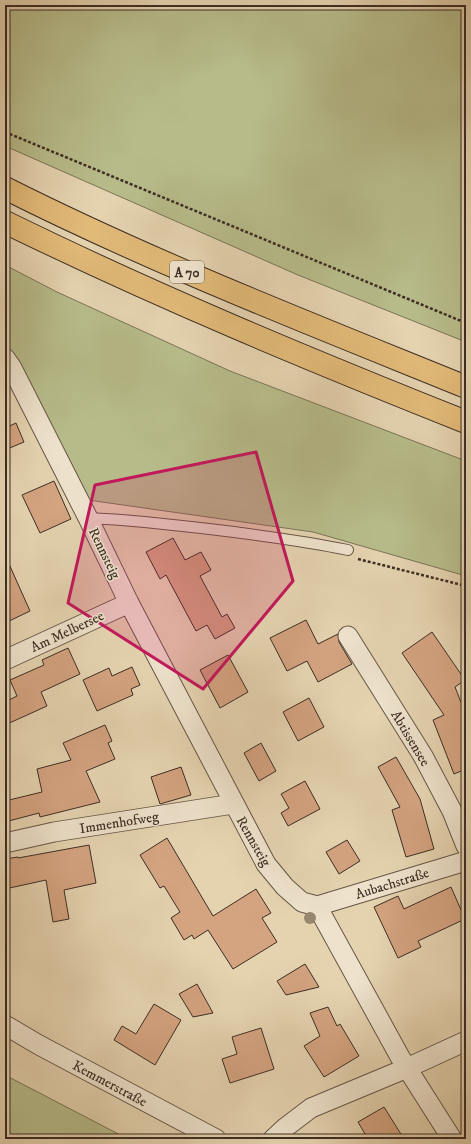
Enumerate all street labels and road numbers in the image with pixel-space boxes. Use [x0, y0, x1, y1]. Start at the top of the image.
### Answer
road number: A 70 [170, 261, 204, 283]
street label: Rennsteig [84, 525, 124, 582]
street label: Am Melbersee [28, 607, 107, 657]
street label: Abtissensee [386, 707, 434, 770]
street label: Immenhofweg [78, 808, 160, 838]
street label: Rennsteig [232, 813, 275, 870]
street label: Aubachstraße [353, 864, 432, 904]
street label: Kemmerstraße [69, 1057, 150, 1111]

